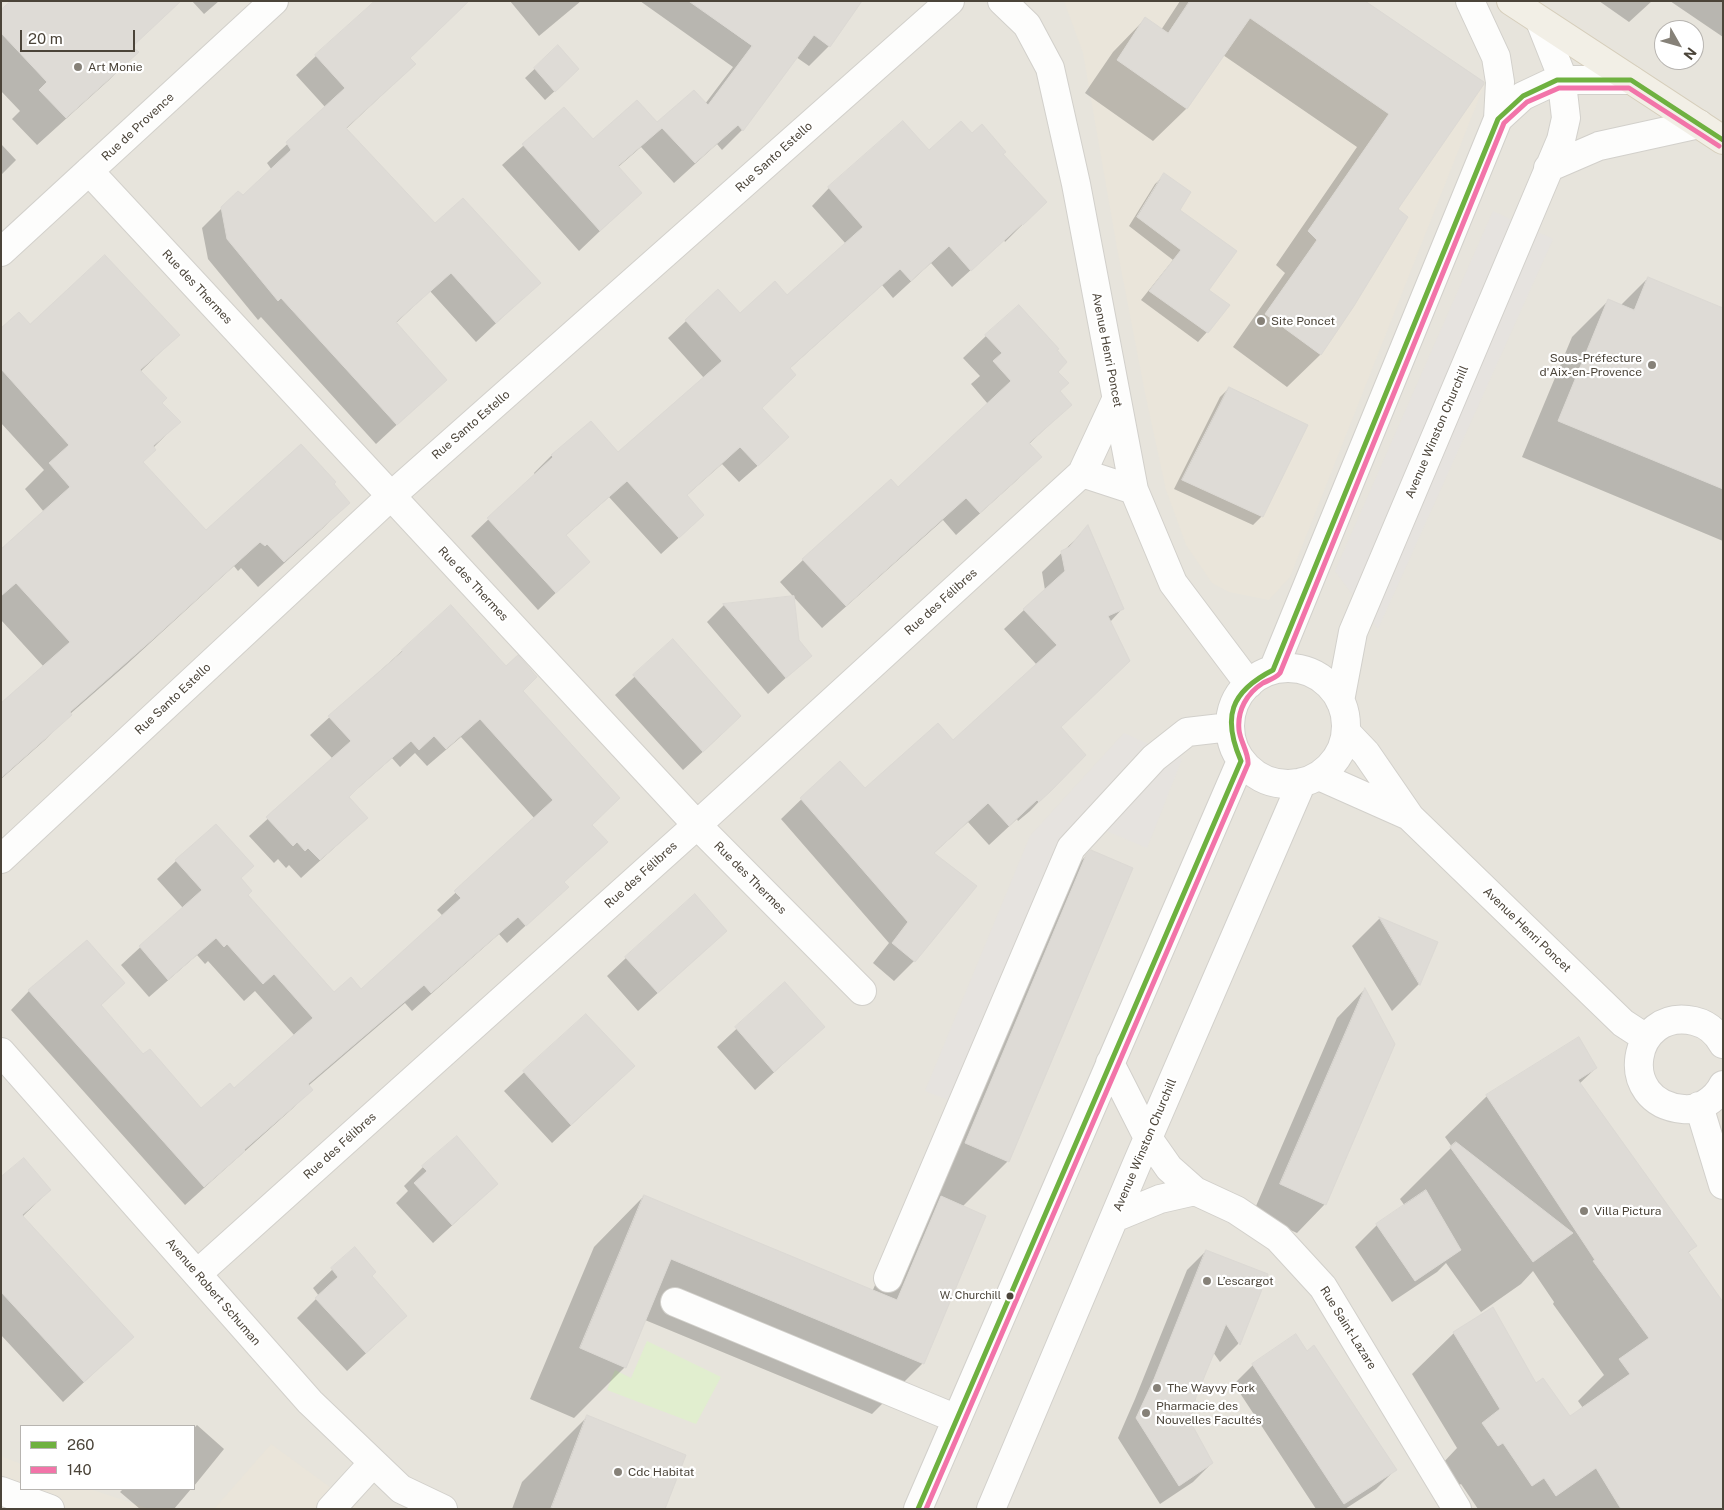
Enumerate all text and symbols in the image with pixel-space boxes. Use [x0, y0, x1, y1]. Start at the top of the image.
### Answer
scale bar [22, 20, 138, 52]
north arrow [1654, 20, 1704, 70]
text: 20 m [28, 30, 63, 47]
text: N [1680, 44, 1700, 63]
place label: Art Monie [88, 60, 143, 74]
marker: Art Monie [72, 61, 84, 73]
street label: Rue de Provence [99, 90, 177, 164]
street label: Rue Santo Estello [733, 119, 815, 195]
street label: Rue des Thermes [159, 247, 235, 327]
street label: Avenue Henri Poncet [1089, 291, 1125, 409]
place label: Site Poncet [1271, 314, 1335, 328]
marker: Site Poncet [1255, 315, 1267, 327]
place label: Sous-Préfecture d'Aix-en-Provence [1539, 351, 1642, 379]
marker: Sous-Préfecture d'Aix-en-Provence [1646, 359, 1658, 371]
street label: Avenue Winston Churchill [1402, 363, 1472, 501]
street label: Rue Santo Estello [429, 387, 513, 463]
street label: Rue des Thermes [435, 544, 511, 624]
street label: Rue des Félibres [902, 566, 980, 638]
street label: Rue Santo Estello [132, 660, 214, 738]
street label: Rue des Félibres [602, 839, 680, 911]
street label: Rue des Thermes [711, 839, 789, 917]
street label: Avenue Henri Poncet [1480, 884, 1574, 976]
street label: Avenue Winston Churchill [1110, 1076, 1180, 1214]
street label: Rue des Félibres [301, 1110, 379, 1182]
place label: Villa Pictura [1594, 1204, 1661, 1218]
marker: Villa Pictura [1578, 1205, 1590, 1217]
street label: Avenue Robert Schuman [163, 1235, 263, 1349]
place label: L’escargot [1217, 1274, 1274, 1288]
marker: L’escargot [1201, 1275, 1213, 1287]
street label: Rue Saint-Lazare [1317, 1284, 1379, 1372]
place label: W. Churchill [940, 1289, 1001, 1303]
marker: W. Churchill [1005, 1291, 1015, 1301]
place label: The Wayvy Fork [1167, 1381, 1255, 1395]
marker: The Wayvy Fork [1151, 1382, 1163, 1394]
place label: Pharmacie des Nouvelles Facultés [1156, 1399, 1262, 1427]
marker: Pharmacie des Nouvelles Facultés [1140, 1407, 1152, 1419]
legend [20, 1425, 195, 1490]
text: 260 [67, 1436, 94, 1453]
text: 140 [67, 1461, 92, 1478]
place label: Cdc Habitat [628, 1465, 694, 1479]
marker: Cdc Habitat [612, 1466, 624, 1478]

